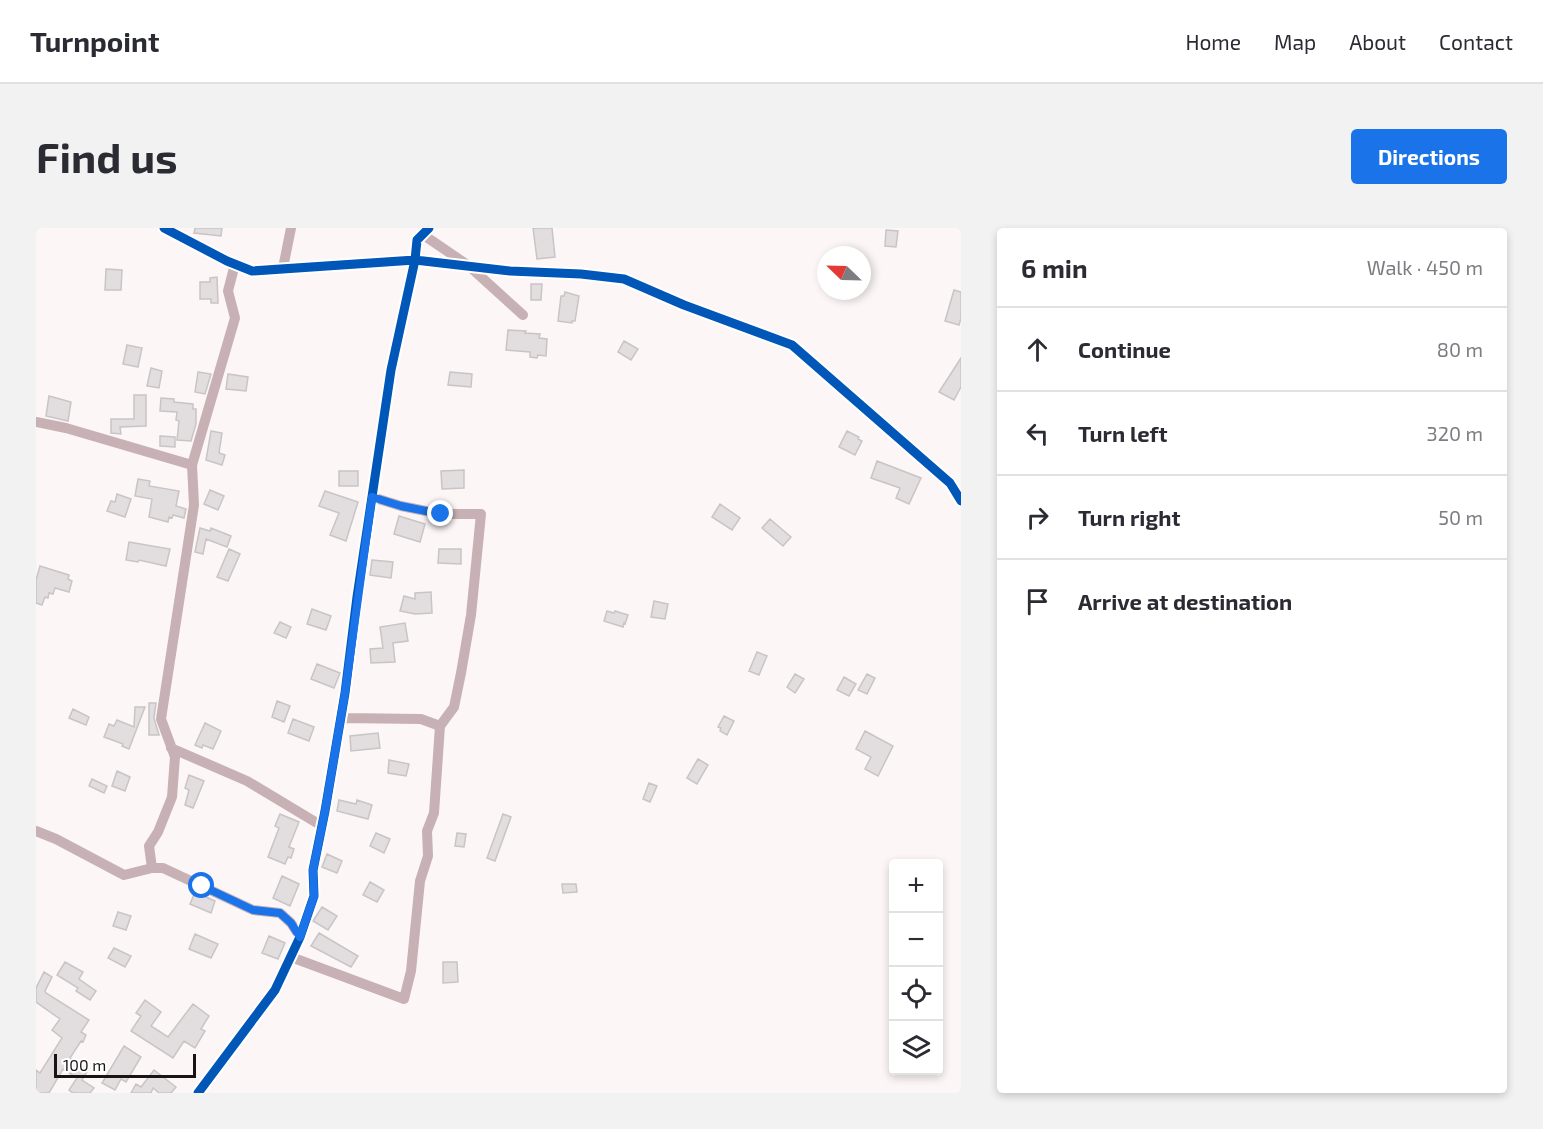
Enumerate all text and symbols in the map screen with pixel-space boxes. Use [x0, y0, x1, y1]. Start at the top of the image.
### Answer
text: Turnpoint [30, 24, 159, 58]
text: Home [1185, 29, 1241, 54]
text: Map [1274, 29, 1316, 54]
text: About [1349, 29, 1406, 54]
text: Contact [1439, 29, 1513, 54]
button: Directions [1351, 129, 1507, 184]
text: Find us [36, 131, 178, 181]
north arrow [817, 246, 871, 300]
text: 6 min [1021, 252, 1088, 283]
text: Walk · 450 m [1367, 255, 1483, 279]
icon: ahead [1021, 333, 1054, 366]
text: Continue [1078, 336, 1171, 362]
text: 80 m [1437, 337, 1483, 361]
icon: left [1021, 417, 1054, 450]
text: Turn left [1078, 420, 1167, 446]
text: 320 m [1427, 421, 1483, 445]
route end [427, 500, 453, 526]
icon: right [1021, 501, 1054, 534]
text: Turn right [1078, 504, 1180, 530]
text: 50 m [1438, 505, 1483, 529]
icon: arrive [1021, 585, 1054, 618]
text: Arrive at destination [1078, 588, 1292, 614]
map controls [889, 859, 943, 1075]
button: + [889, 859, 943, 913]
route start [188, 872, 214, 898]
button: − [889, 913, 943, 967]
button: locate [889, 967, 943, 1021]
button: layers [889, 1021, 943, 1075]
scale bar [54, 1051, 196, 1078]
text: 100 m [63, 1055, 106, 1074]

